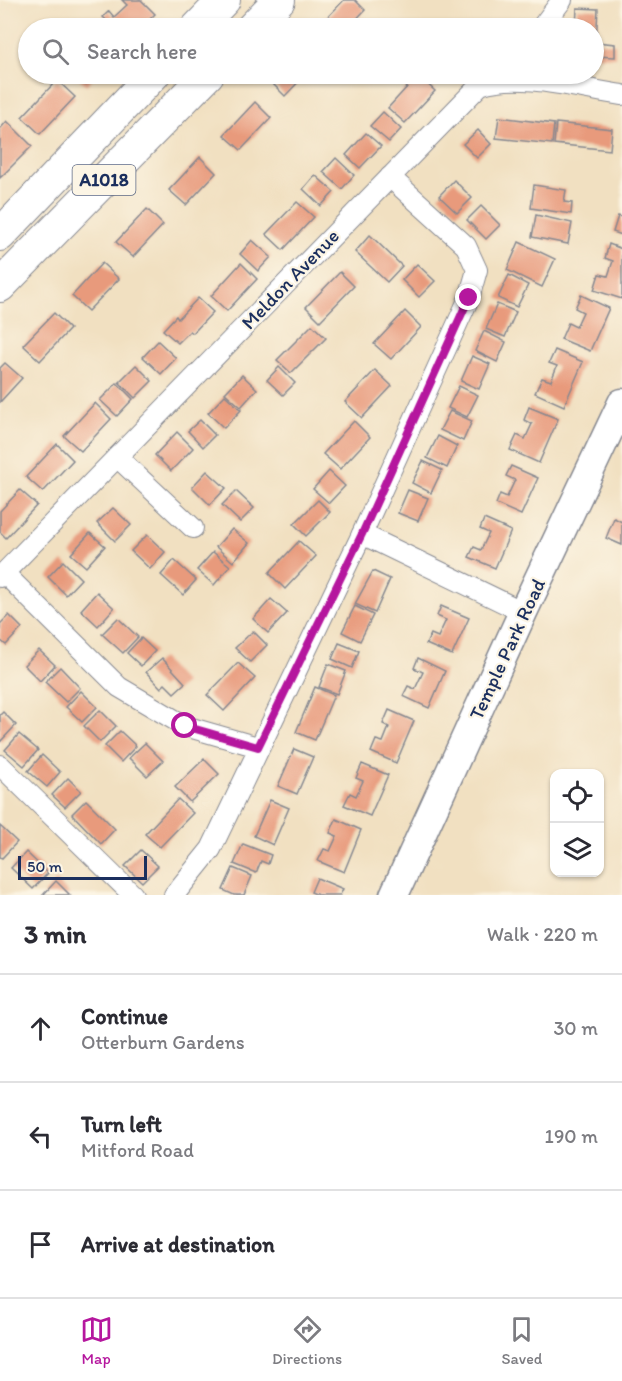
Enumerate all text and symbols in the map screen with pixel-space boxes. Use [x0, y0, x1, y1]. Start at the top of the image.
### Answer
search box [18, 18, 604, 84]
icon: search [39, 35, 72, 68]
text: Search here [87, 38, 197, 65]
road number: A1018 [72, 165, 136, 195]
street label: Meldon Avenue [236, 224, 344, 334]
route end [455, 284, 481, 310]
street label: Temple Park Road [464, 575, 550, 723]
route start [171, 712, 197, 738]
map controls [550, 769, 604, 877]
button: locate [550, 769, 604, 823]
button: layers [550, 823, 604, 877]
scale bar [18, 853, 147, 880]
text: 50 m [27, 857, 62, 876]
text: 3 min [24, 918, 86, 950]
text: Walk · 220 m [487, 922, 598, 946]
text: Continue [81, 1003, 168, 1030]
icon: ahead [24, 1012, 57, 1045]
text: 30 m [553, 1016, 598, 1040]
text: Otterburn Gardens [81, 1030, 245, 1054]
text: Turn left [81, 1111, 162, 1138]
icon: left [24, 1120, 57, 1153]
text: 190 m [545, 1124, 598, 1148]
text: Mitford Road [81, 1138, 194, 1162]
icon: arrive [24, 1228, 57, 1261]
text: Arrive at destination [81, 1231, 275, 1258]
tab: Map [80, 1313, 113, 1368]
tab: Directions [272, 1313, 342, 1368]
tab: Saved [502, 1313, 542, 1368]

